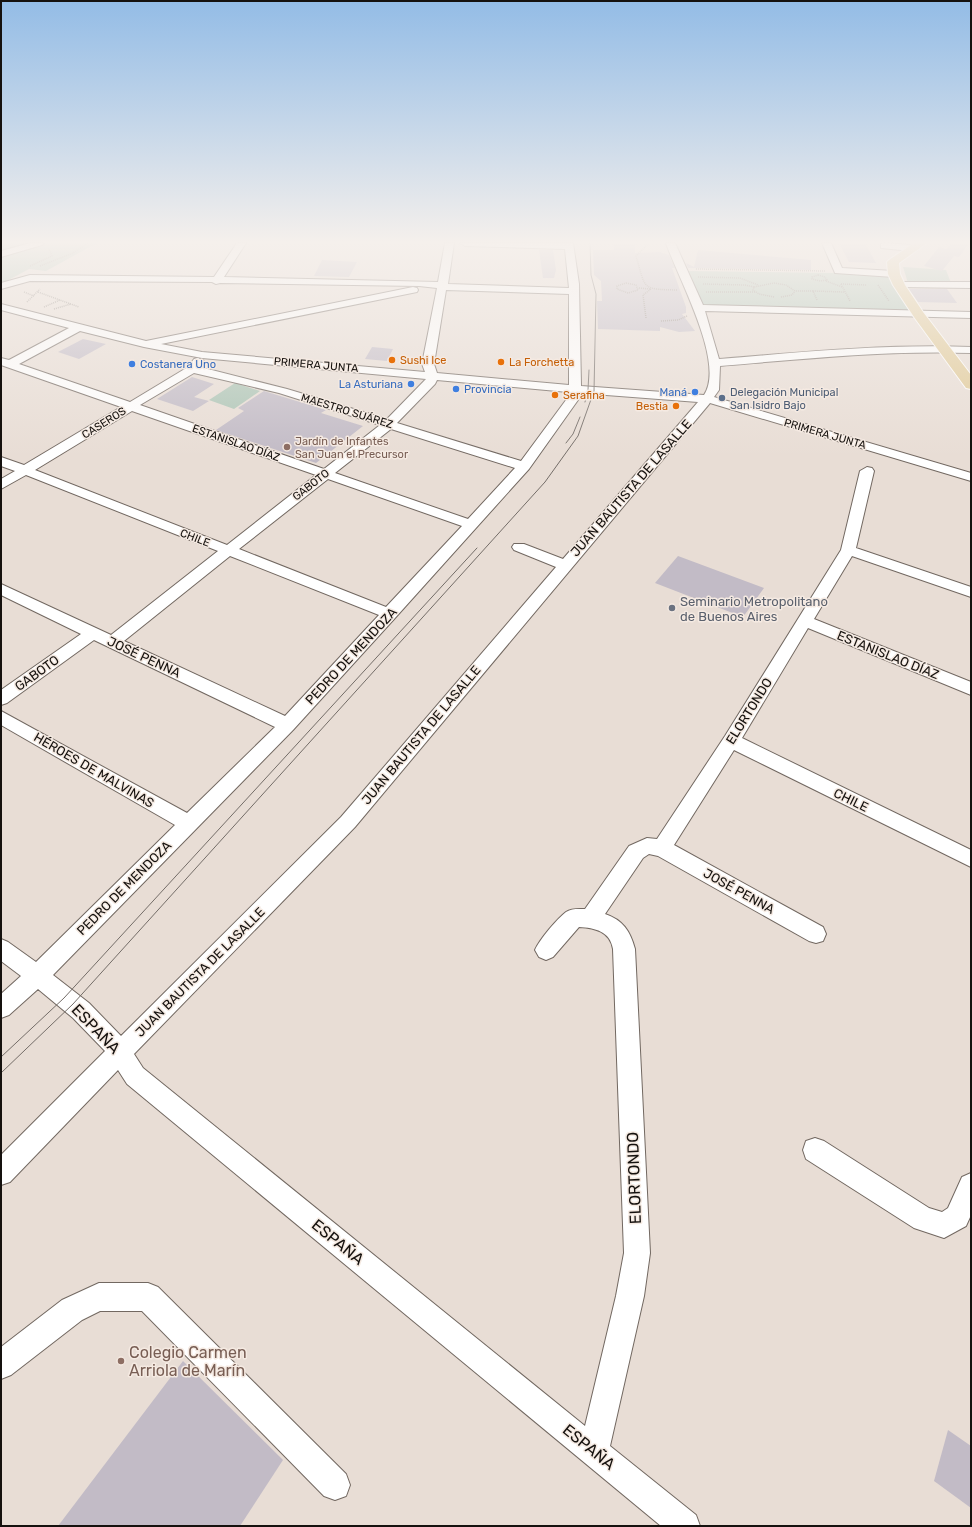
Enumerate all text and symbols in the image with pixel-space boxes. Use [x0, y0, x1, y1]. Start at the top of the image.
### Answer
place label: Sushi Ice [400, 354, 446, 367]
street label: PRIMERA JUNTA [273, 355, 359, 375]
marker: Sushi Ice [387, 355, 397, 365]
place label: La Forchetta [509, 356, 574, 369]
marker: La Forchetta [496, 357, 506, 367]
place label: Costanera Uno [140, 358, 216, 371]
marker: Costanera Uno [127, 359, 137, 369]
place label: La Asturiana [339, 378, 403, 391]
marker: La Asturiana [406, 379, 416, 389]
place label: Provincia [464, 383, 511, 396]
marker: Provincia [451, 384, 461, 394]
place label: Maná [659, 386, 687, 399]
place label: Delegación Municipal San Isidro Bajo [730, 386, 838, 412]
marker: Maná [690, 387, 700, 397]
place label: Serafina [563, 389, 605, 402]
marker: Serafina [550, 390, 560, 400]
street label: MAESTRO SUÁREZ [299, 391, 395, 431]
marker: Delegación Municipal San Isidro Bajo [717, 393, 727, 403]
place label: Bestia [636, 400, 668, 413]
marker: Bestia [671, 401, 681, 411]
street label: CASEROS [80, 404, 129, 442]
street label: JUAN BAUTISTA DE LASALLE [567, 416, 695, 560]
street label: PRIMERA JUNTA [782, 416, 868, 452]
street label: ESTANISLAO DÍAZ [190, 422, 282, 464]
place label: Jardín de Infantes San Juan el Precursor [295, 435, 409, 461]
marker: Jardín de Infantes San Juan el Precursor [282, 442, 292, 452]
street label: GABOTO [290, 467, 332, 503]
street label: CHILE [178, 526, 212, 550]
place label: Seminario Metropolitano de Buenos Aires [680, 594, 828, 624]
marker: Seminario Metropolitano de Buenos Aires [667, 603, 677, 613]
street label: PEDRO DE MENDOZA [302, 604, 400, 708]
street label: ESTANISLAO DÍAZ [835, 628, 941, 682]
street label: JOSÉ PENNA [105, 633, 183, 681]
street label: GABOTO [12, 652, 62, 694]
street label: JUAN BAUTISTA DE LASALLE [358, 662, 484, 807]
street label: ELORTONDO [723, 675, 775, 747]
street label: HÉROES DE MALVINAS [31, 729, 157, 811]
street label: CHILE [831, 785, 871, 815]
street label: PEDRO DE MENDOZA [74, 838, 174, 938]
street label: JOSÉ PENNA [701, 865, 778, 917]
street label: JUAN BAUTISTA DE LASALLE [132, 904, 268, 1040]
street label: ESPAÑA [68, 1000, 125, 1058]
street label: ELORTONDO [623, 1131, 645, 1225]
street label: ESPAÑA [308, 1215, 368, 1269]
place label: Colegio Carmen Arriola de Marín [129, 1343, 247, 1380]
marker: Colegio Carmen Arriola de Marín [116, 1356, 126, 1366]
street label: ESPAÑA [559, 1420, 619, 1474]

